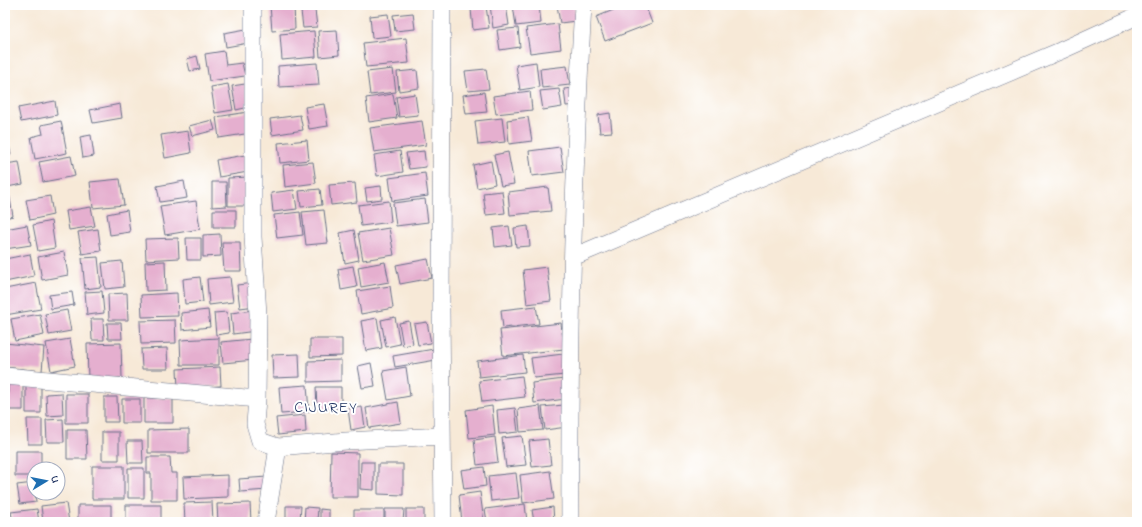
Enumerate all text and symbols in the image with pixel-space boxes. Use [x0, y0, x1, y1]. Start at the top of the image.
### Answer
district label: CIJUREY [294, 396, 358, 420]
north arrow [26, 461, 66, 501]
text: U [46, 475, 63, 484]

